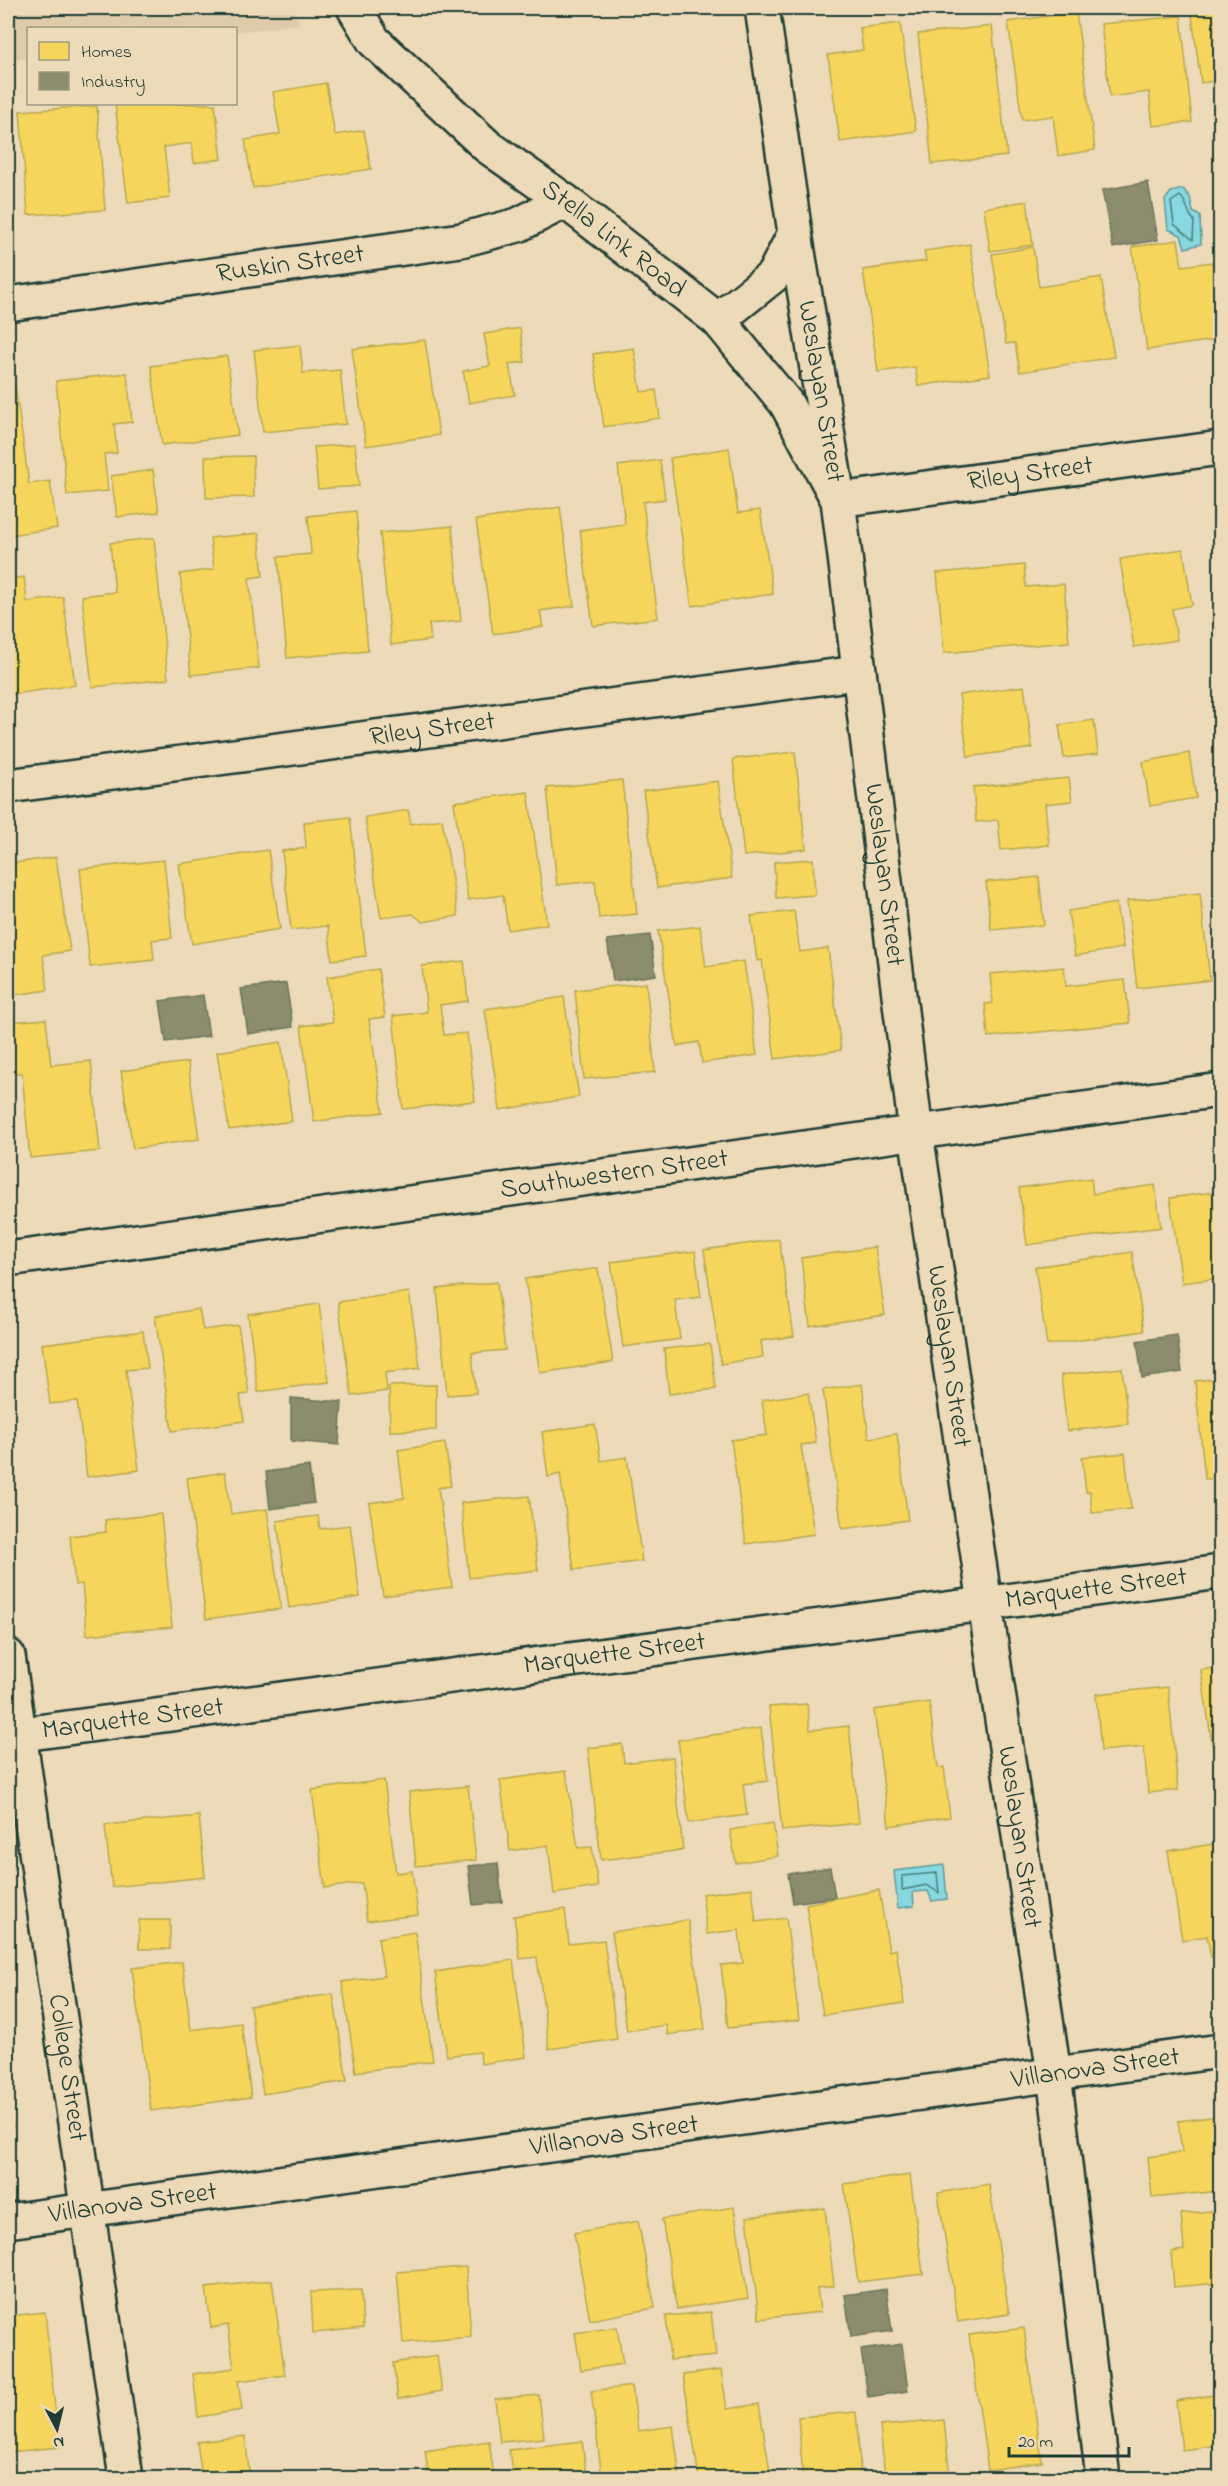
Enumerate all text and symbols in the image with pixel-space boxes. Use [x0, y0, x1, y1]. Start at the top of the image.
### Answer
legend [27, 27, 237, 105]
text: Homes [81, 40, 132, 66]
text: Industry [81, 70, 145, 96]
street label: Stella Link Road [533, 170, 695, 308]
street label: Ruskin Street [214, 234, 367, 294]
street label: Weslayan Street [787, 298, 855, 485]
street label: Riley Street [965, 446, 1095, 502]
street label: Riley Street [367, 702, 497, 757]
street label: Weslayan Street [854, 781, 915, 968]
street label: Southwestern Street [498, 1139, 731, 1210]
street label: Weslayan Street [916, 1263, 981, 1450]
street label: Marquette Street [1003, 1557, 1189, 1620]
street label: Marquette Street [521, 1622, 708, 1686]
street label: Marquette Street [39, 1687, 226, 1751]
street label: Weslayan Street [987, 1744, 1052, 1931]
street label: College Street [37, 1992, 97, 2144]
street label: Villanova Street [1008, 2037, 1182, 2100]
street label: Villanova Street [526, 2105, 701, 2167]
street label: Villanova Street [45, 2172, 220, 2235]
north arrow [27, 2399, 87, 2459]
scale bar [1009, 2420, 1129, 2458]
text: N [52, 2429, 65, 2454]
text: 20 m [1018, 2430, 1053, 2456]

